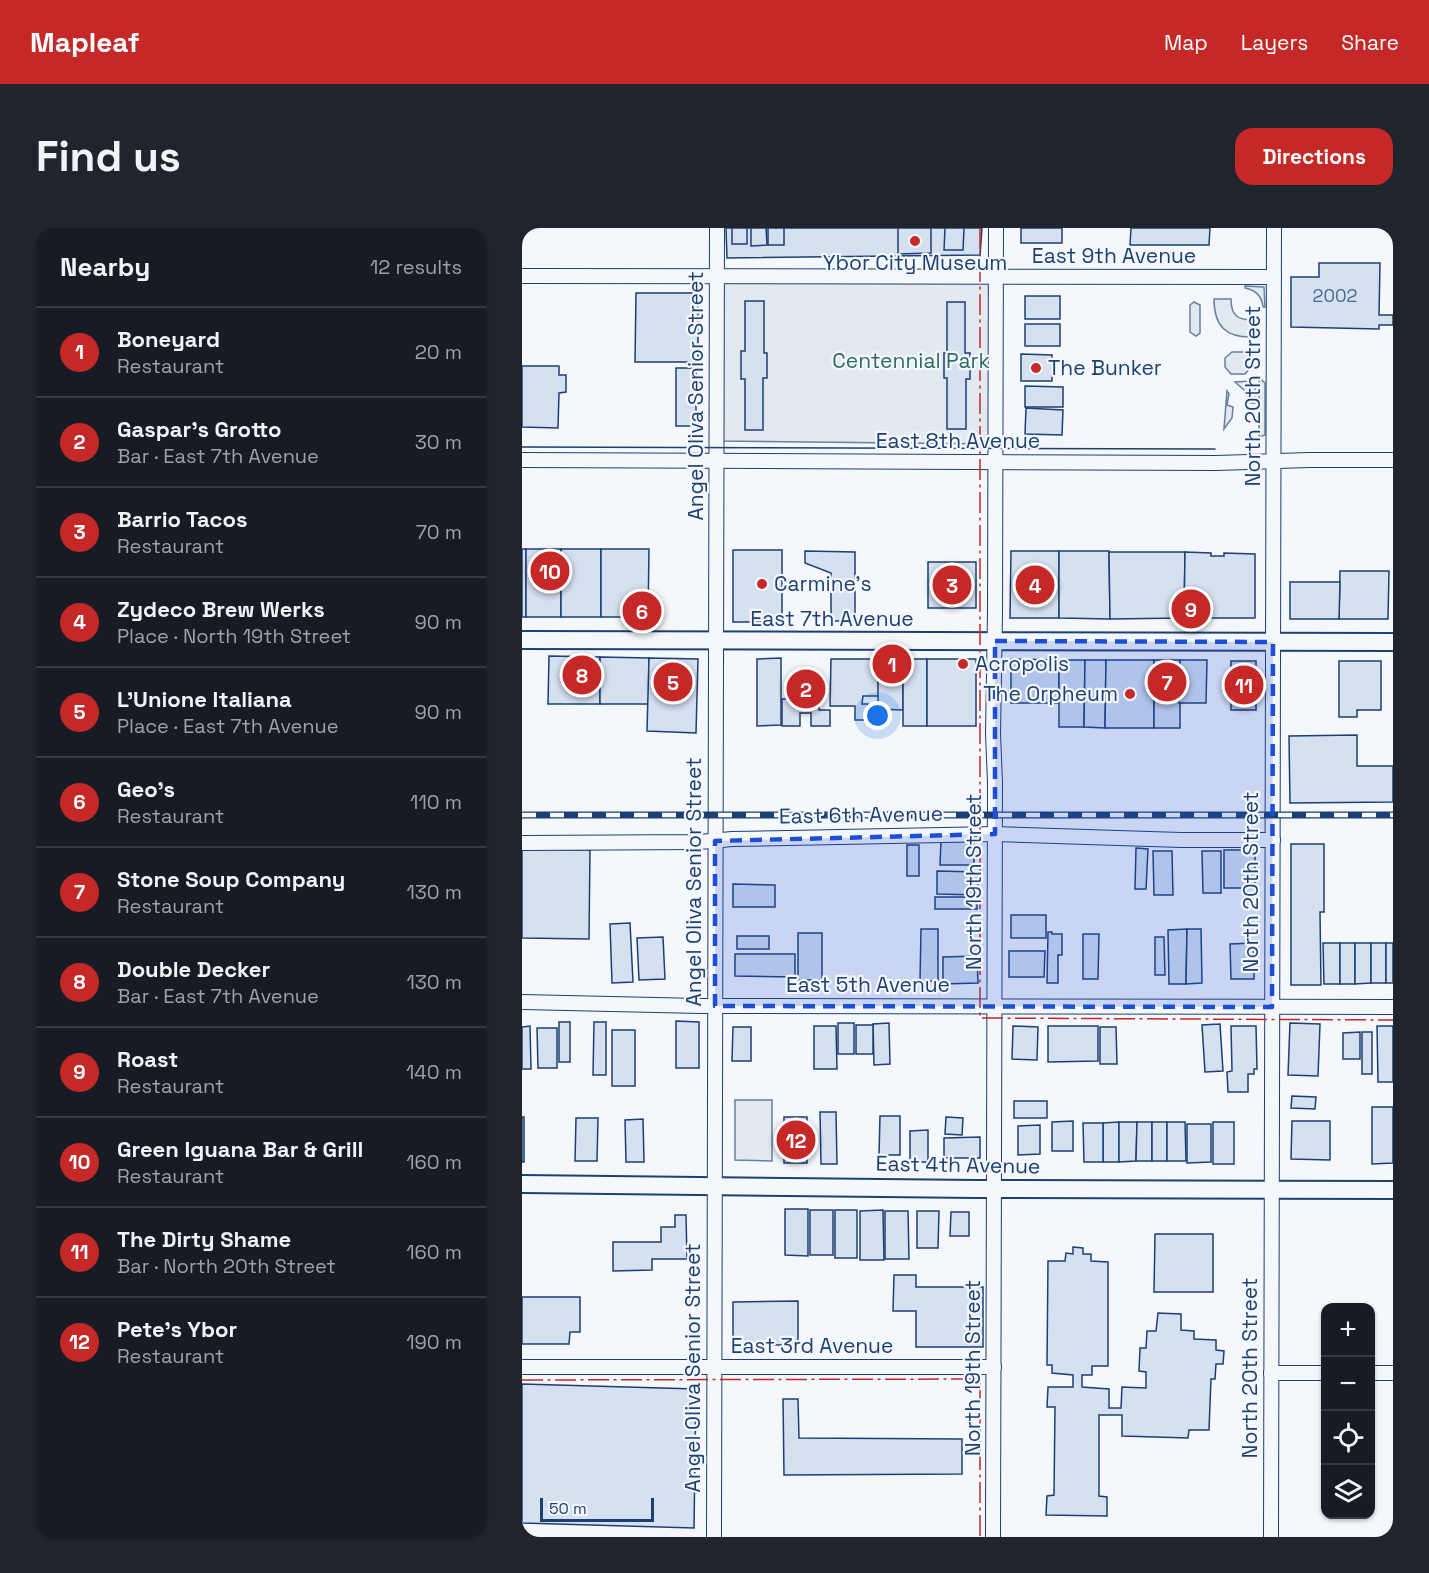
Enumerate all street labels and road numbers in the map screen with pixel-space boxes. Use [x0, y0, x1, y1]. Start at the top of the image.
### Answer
street label: East 9th Avenue [1032, 242, 1196, 269]
street label: Angel Oliva Senior Street [682, 271, 709, 521]
street label: North 20th Street [1239, 306, 1266, 487]
street label: East 8th Avenue [876, 427, 1040, 454]
street label: East 7th Avenue [750, 605, 914, 632]
street label: Angel Oliva Senior Street [680, 757, 707, 1007]
street label: North 20th Street [1237, 792, 1264, 973]
street label: North 19th Street [960, 794, 987, 970]
street label: East 6th Avenue [779, 800, 943, 829]
street label: East 5th Avenue [786, 971, 950, 998]
street label: East 4th Avenue [875, 1150, 1041, 1179]
street label: Angel Oliva Senior Street [679, 1243, 706, 1493]
street label: North 20th Street [1236, 1278, 1263, 1459]
street label: North 19th Street [959, 1280, 986, 1456]
street label: East 3rd Avenue [731, 1332, 893, 1359]

